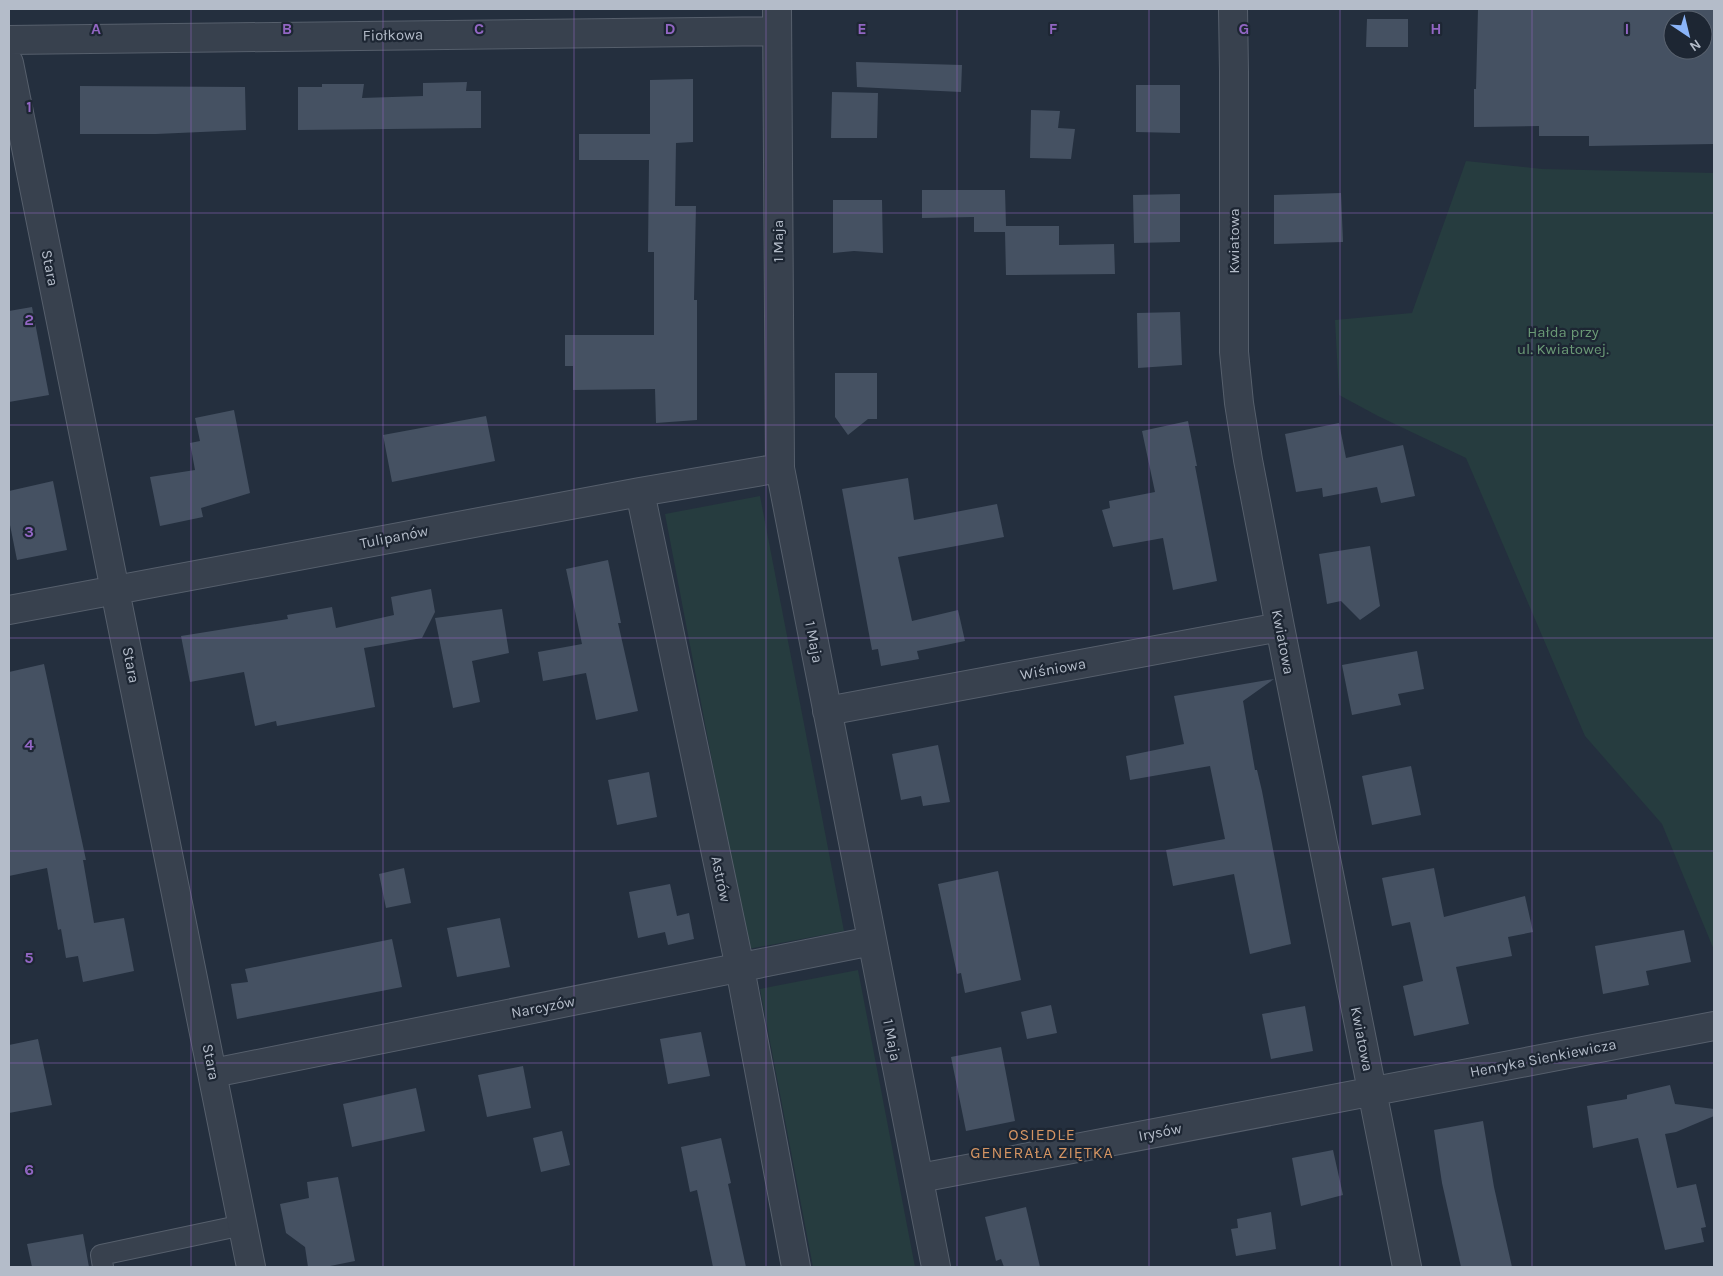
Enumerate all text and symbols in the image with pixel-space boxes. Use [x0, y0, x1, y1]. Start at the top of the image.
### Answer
north arrow [1663, 10, 1713, 60]
text: A [91, 19, 101, 38]
text: B [282, 19, 292, 38]
text: C [474, 19, 484, 38]
text: D [665, 19, 676, 38]
text: E [857, 19, 867, 38]
text: F [1049, 19, 1058, 38]
text: G [1239, 19, 1249, 38]
text: H [1430, 19, 1442, 38]
text: I [1625, 19, 1629, 38]
street label: Fiołkowa [363, 25, 423, 45]
text: N [1686, 35, 1704, 55]
text: 1 [26, 97, 32, 116]
street label: Kwiatowa [1225, 208, 1243, 274]
street label: 1 Maja [769, 220, 787, 262]
street label: Stara [38, 248, 62, 288]
text: 2 [24, 310, 34, 329]
park label: Hałda przy ul. Kwiatowej. [1517, 323, 1609, 358]
text: 3 [24, 522, 34, 541]
street label: Tulipanów [358, 522, 430, 552]
street label: Kwiatowa [1268, 608, 1298, 676]
street label: 1 Maja [801, 619, 827, 665]
street label: Stara [119, 645, 143, 685]
street label: Wiśniowa [1019, 654, 1087, 684]
text: 4 [24, 735, 34, 754]
street label: Astrów [707, 854, 735, 904]
text: 5 [24, 948, 34, 967]
street label: Narcyzów [509, 992, 577, 1022]
street label: Kwiatowa [1347, 1005, 1377, 1073]
street label: 1 Maja [879, 1017, 905, 1063]
street label: Henryka Sienkiewicza [1468, 1035, 1618, 1081]
street label: Stara [199, 1042, 223, 1082]
street label: Irysów [1137, 1119, 1183, 1145]
district label: OSIEDLE GENERAŁA ZIĘTKA [970, 1125, 1114, 1162]
text: 6 [24, 1160, 34, 1179]

